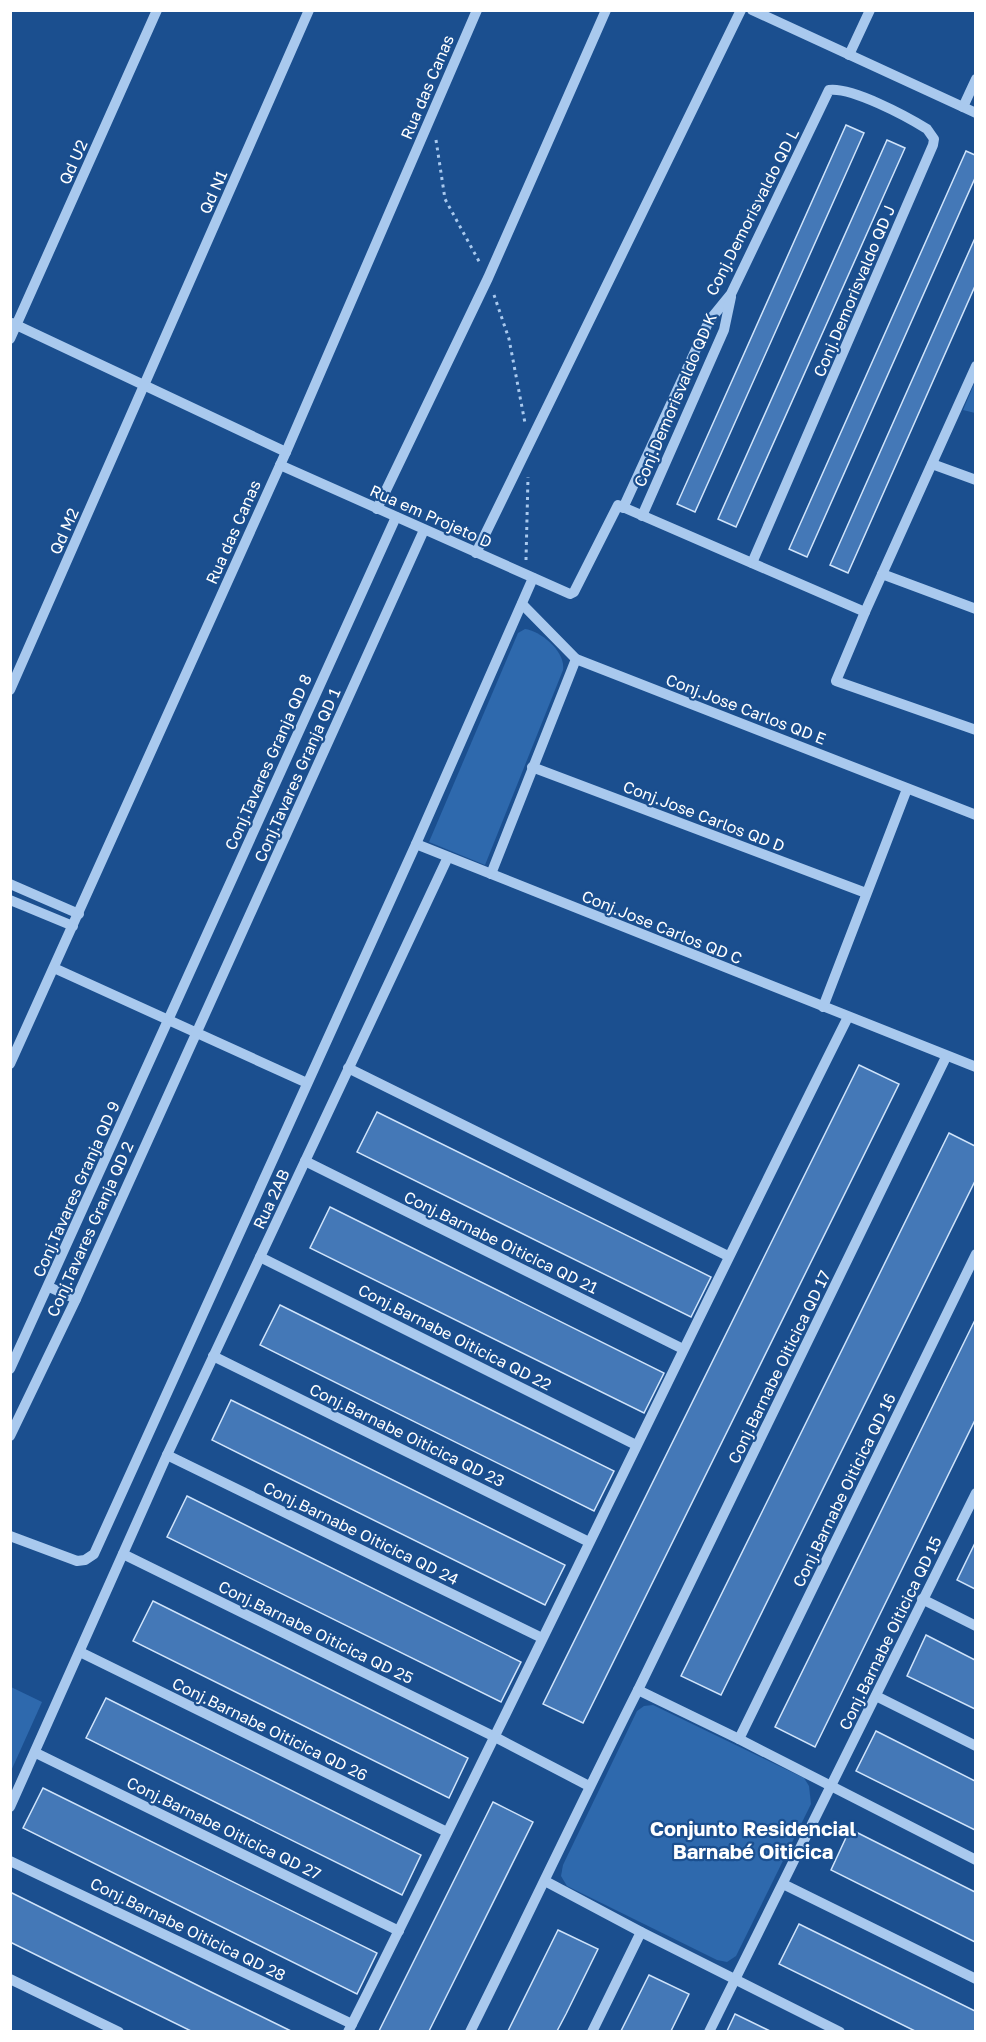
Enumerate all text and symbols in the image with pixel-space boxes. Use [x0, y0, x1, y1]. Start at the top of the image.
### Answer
street label: Rua das Canas [396, 32, 458, 142]
street label: Conj.Demorisvaldo QD L [701, 125, 803, 299]
street label: Qd U2 [54, 137, 92, 187]
street label: Qd N1 [195, 167, 232, 217]
street label: Conj.Demorisvaldo QD J [809, 202, 899, 380]
street label: Conj.Demorisvaldo QD K [629, 310, 721, 490]
street label: Rua das Canas [201, 477, 265, 587]
street label: Rua em Projeto D [367, 480, 495, 552]
street label: Qd M2 [45, 505, 83, 557]
street label: Conj.Jose Carlos QD E [663, 669, 829, 749]
street label: Conj.Tavares Granja QD 8 [220, 671, 316, 853]
street label: Conj.Tavares Granja QD 1 [250, 685, 345, 865]
street label: Conj.Jose Carlos QD D [620, 776, 788, 856]
street label: Conj.Jose Carlos QD C [579, 886, 745, 968]
street label: Conj.Tavares Granja QD 9 [28, 1098, 124, 1280]
street label: Conj.Tavares Granja QD 2 [42, 1138, 138, 1320]
street label: Rua 2AB [248, 1166, 294, 1232]
street label: Conj.Barnabe Oiticica QD 21 [401, 1186, 601, 1298]
street label: Conj.Barnabe Oiticica QD 17 [723, 1267, 835, 1467]
street label: Conj.Barnabe Oiticica QD 22 [355, 1279, 555, 1395]
street label: Conj.Barnabe Oiticica QD 23 [306, 1379, 508, 1491]
street label: Conj.Barnabe Oiticica QD 16 [788, 1390, 900, 1590]
street label: Conj.Barnabe Oiticica QD 24 [260, 1477, 462, 1589]
street label: Conj.Barnabe Oiticica QD 15 [834, 1533, 946, 1733]
street label: Conj.Barnabe Oiticica QD 25 [215, 1576, 417, 1688]
street label: Conj.Barnabe Oiticica QD 26 [169, 1673, 371, 1785]
street label: Conj.Barnabe Oiticica QD 27 [124, 1772, 324, 1884]
district label: Conjunto Residencial Barnabé Oiticica [650, 1816, 856, 1863]
street label: Conj.Barnabe Oiticica QD 28 [87, 1873, 289, 1985]

